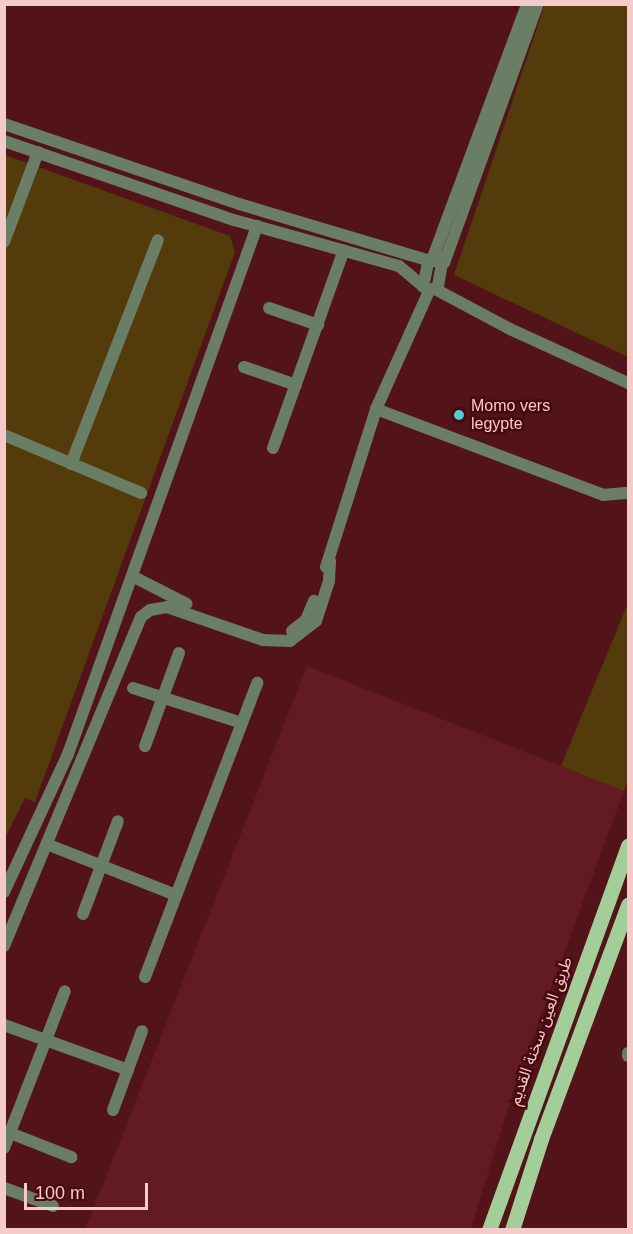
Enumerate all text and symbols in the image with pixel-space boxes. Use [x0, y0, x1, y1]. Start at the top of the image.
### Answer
place label: Momo vers legypte [471, 396, 550, 434]
marker: Momo vers legypte [452, 408, 466, 422]
street label: طريق العين سخنة القديم [505, 954, 577, 1108]
scale bar [27, 1171, 152, 1209]
text: 100 m [35, 1183, 85, 1203]

